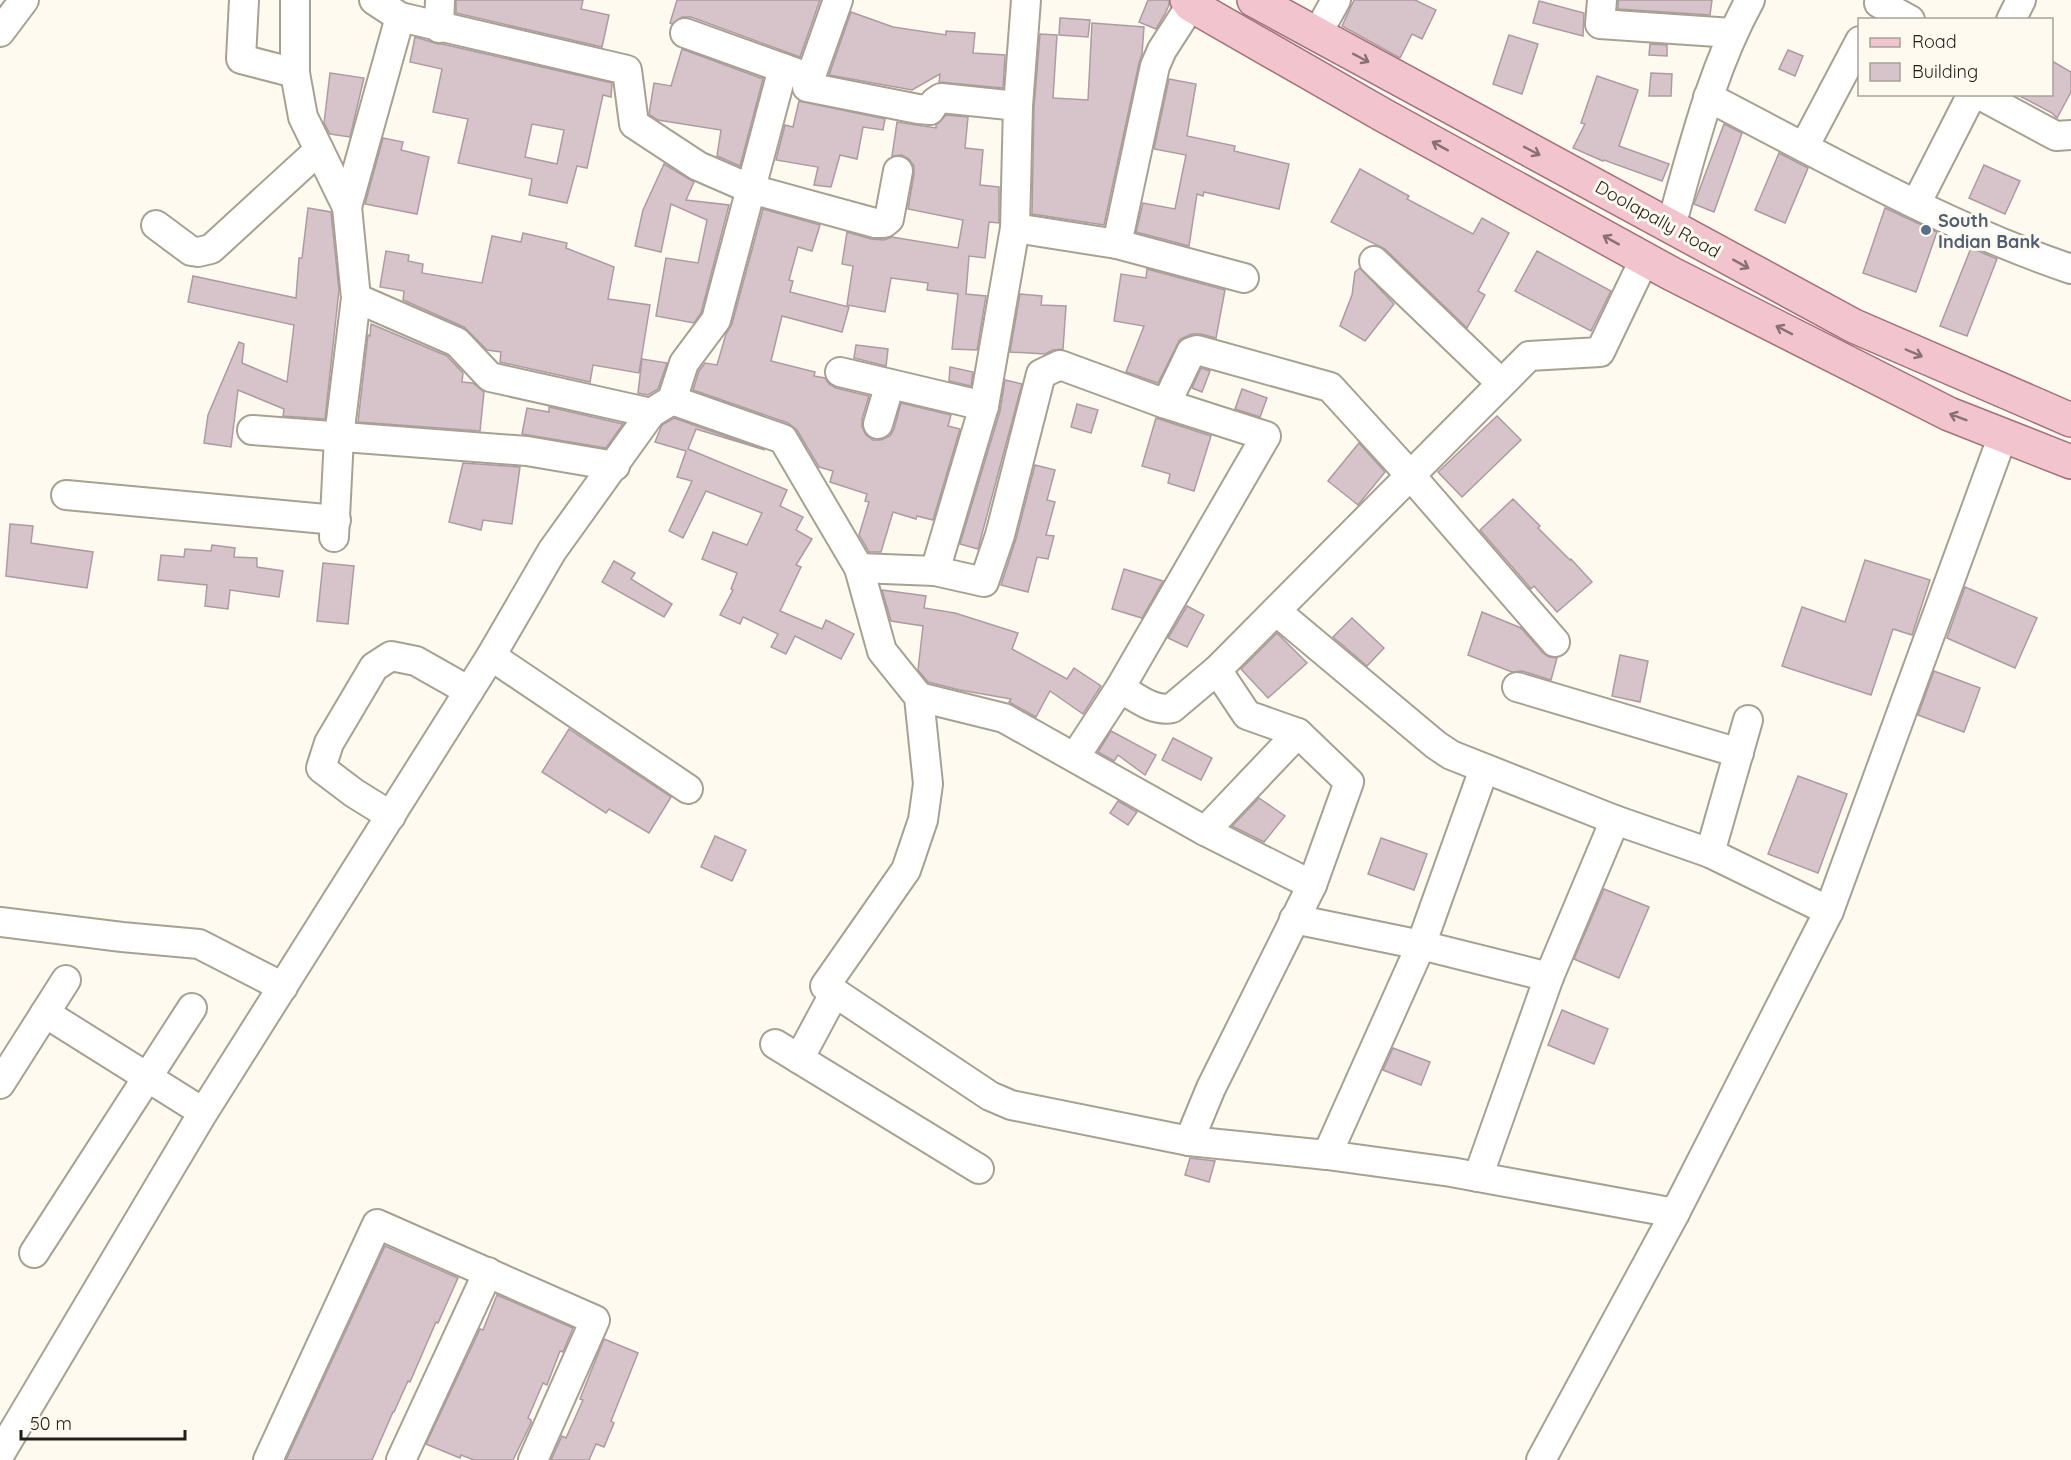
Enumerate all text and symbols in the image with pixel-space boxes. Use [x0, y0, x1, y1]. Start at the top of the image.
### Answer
legend [1858, 18, 2053, 96]
text: Road [1912, 30, 1957, 53]
one-way arrow [1352, 52, 1369, 64]
text: Building [1912, 60, 1978, 83]
one-way arrow [1432, 140, 1449, 152]
one-way arrow [1523, 146, 1541, 157]
street label: Doolapally Road [1591, 175, 1725, 263]
place label: South Indian Bank [1938, 209, 2040, 253]
marker: South Indian Bank [1919, 223, 1933, 237]
one-way arrow [1603, 234, 1620, 246]
one-way arrow [1731, 259, 1749, 270]
one-way arrow [1775, 324, 1793, 335]
one-way arrow [1905, 347, 1923, 359]
one-way arrow [1949, 411, 1968, 422]
scale bar [21, 1403, 184, 1441]
text: 50 m [30, 1412, 72, 1435]

